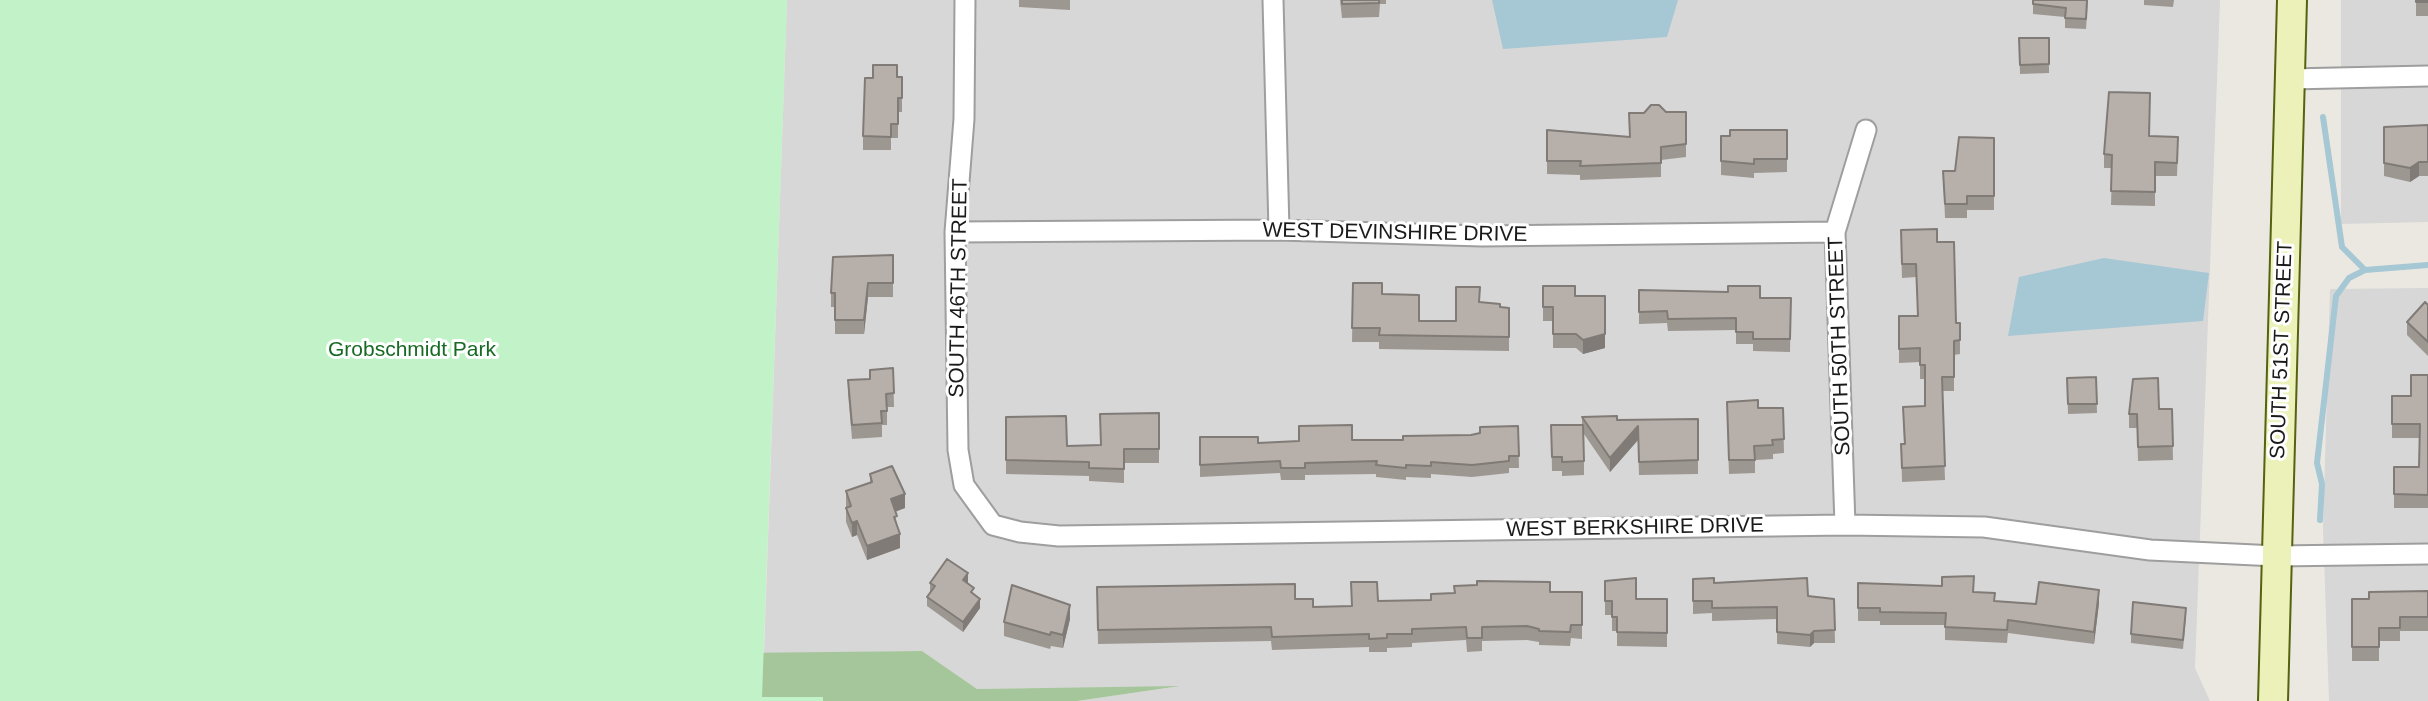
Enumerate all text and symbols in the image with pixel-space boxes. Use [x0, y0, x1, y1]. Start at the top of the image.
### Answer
street label: SOUTH 46TH STREET [944, 178, 974, 398]
street label: WEST DEVINSHIRE DRIVE [1262, 218, 1528, 248]
street label: SOUTH 50TH STREET [1824, 236, 1856, 456]
street label: SOUTH 51ST STREET [2266, 241, 2298, 459]
park label: Grobschmidt Park [328, 337, 496, 363]
street label: WEST BERKSHIRE DRIVE [1506, 513, 1764, 543]

